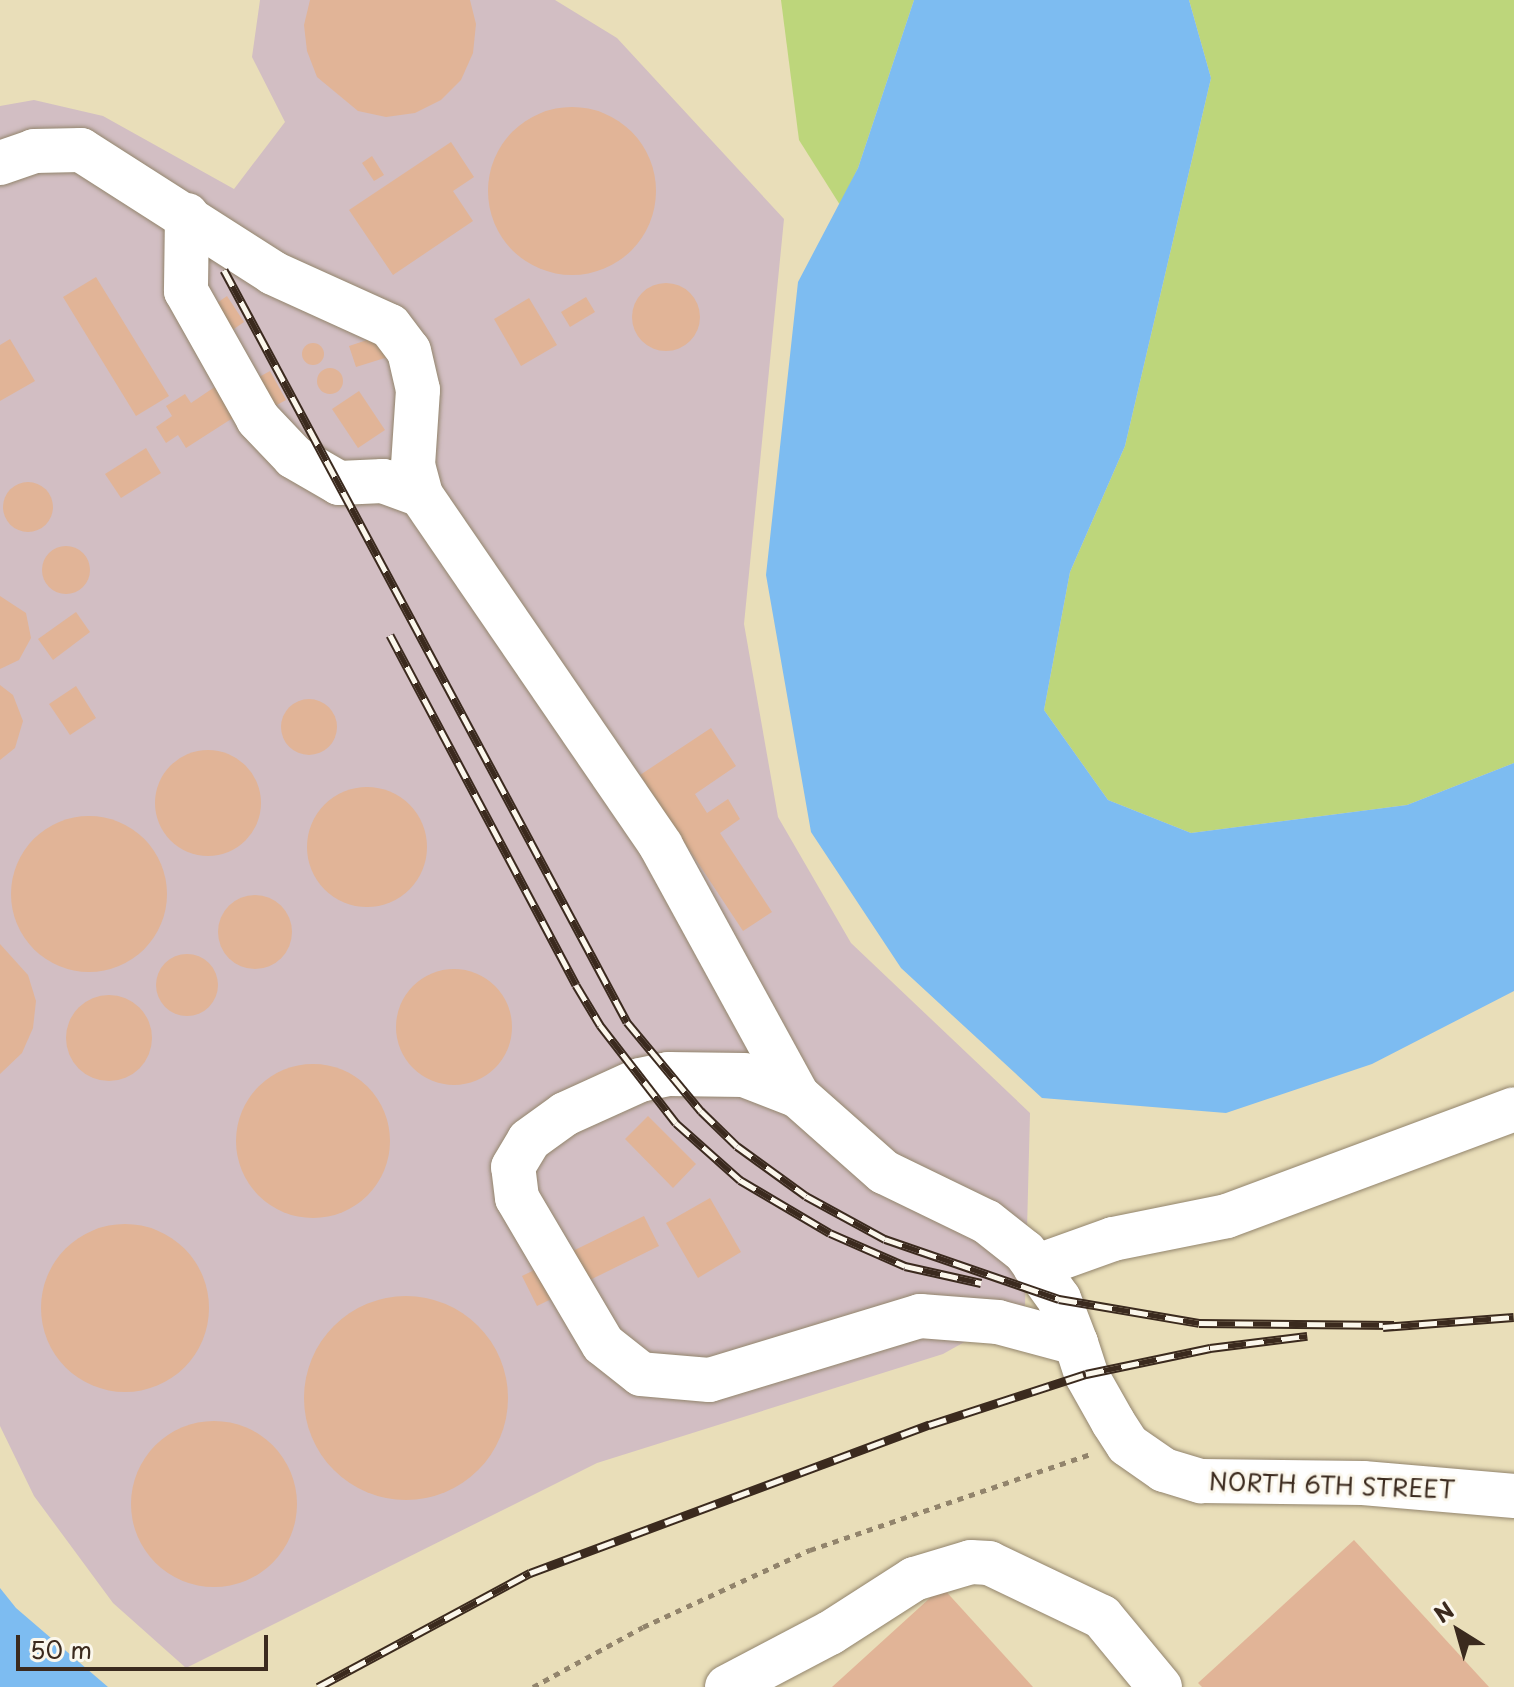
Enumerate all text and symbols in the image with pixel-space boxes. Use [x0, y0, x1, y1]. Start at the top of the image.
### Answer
street label: NORTH 6TH STREET [1207, 1466, 1457, 1504]
north arrow [1418, 1591, 1498, 1671]
text: N [1426, 1593, 1460, 1630]
scale bar [20, 1619, 272, 1669]
text: 50 m [30, 1631, 92, 1667]

